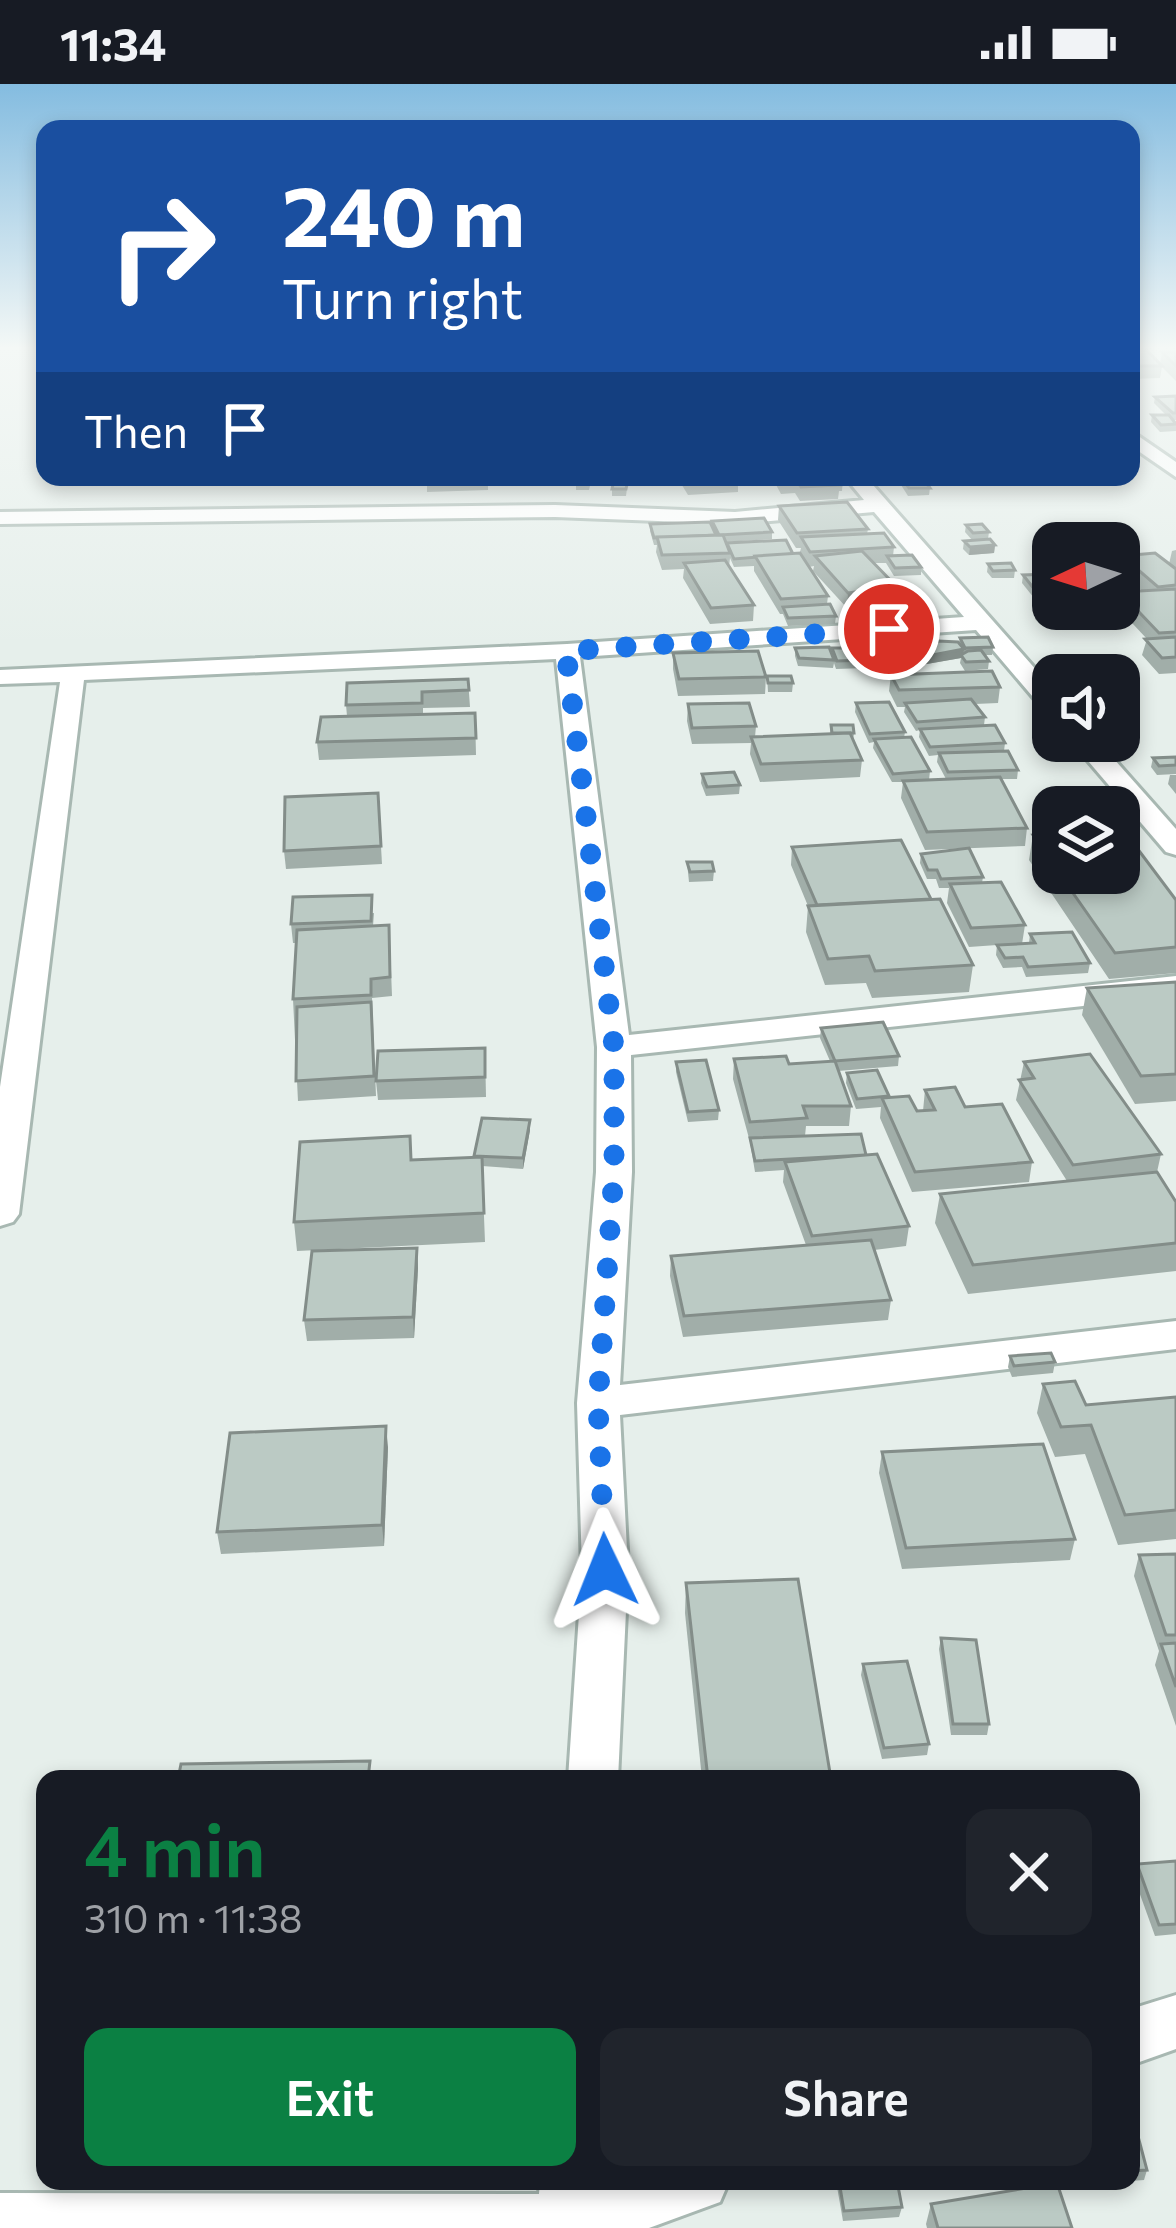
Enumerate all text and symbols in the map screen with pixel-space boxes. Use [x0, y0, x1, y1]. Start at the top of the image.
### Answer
text: 11:34 [60, 15, 166, 70]
text: 240 m [282, 162, 525, 264]
icon: right [84, 168, 240, 324]
text: Turn right [282, 264, 523, 330]
icon: arrive [212, 396, 278, 462]
text: Then [84, 402, 188, 457]
north arrow [1032, 522, 1140, 630]
map controls [1032, 522, 1140, 894]
pin [838, 578, 940, 680]
icon: arrive [856, 596, 922, 662]
button: sound [1032, 654, 1140, 762]
button: layers [1032, 786, 1140, 894]
position arrow [542, 1507, 668, 1633]
text: 4 min [84, 1804, 265, 1892]
button: close [966, 1809, 1092, 1935]
text: 310 m · 11:38 [84, 1893, 302, 1941]
button: Exit [84, 2028, 576, 2166]
button: Share [600, 2028, 1092, 2166]

